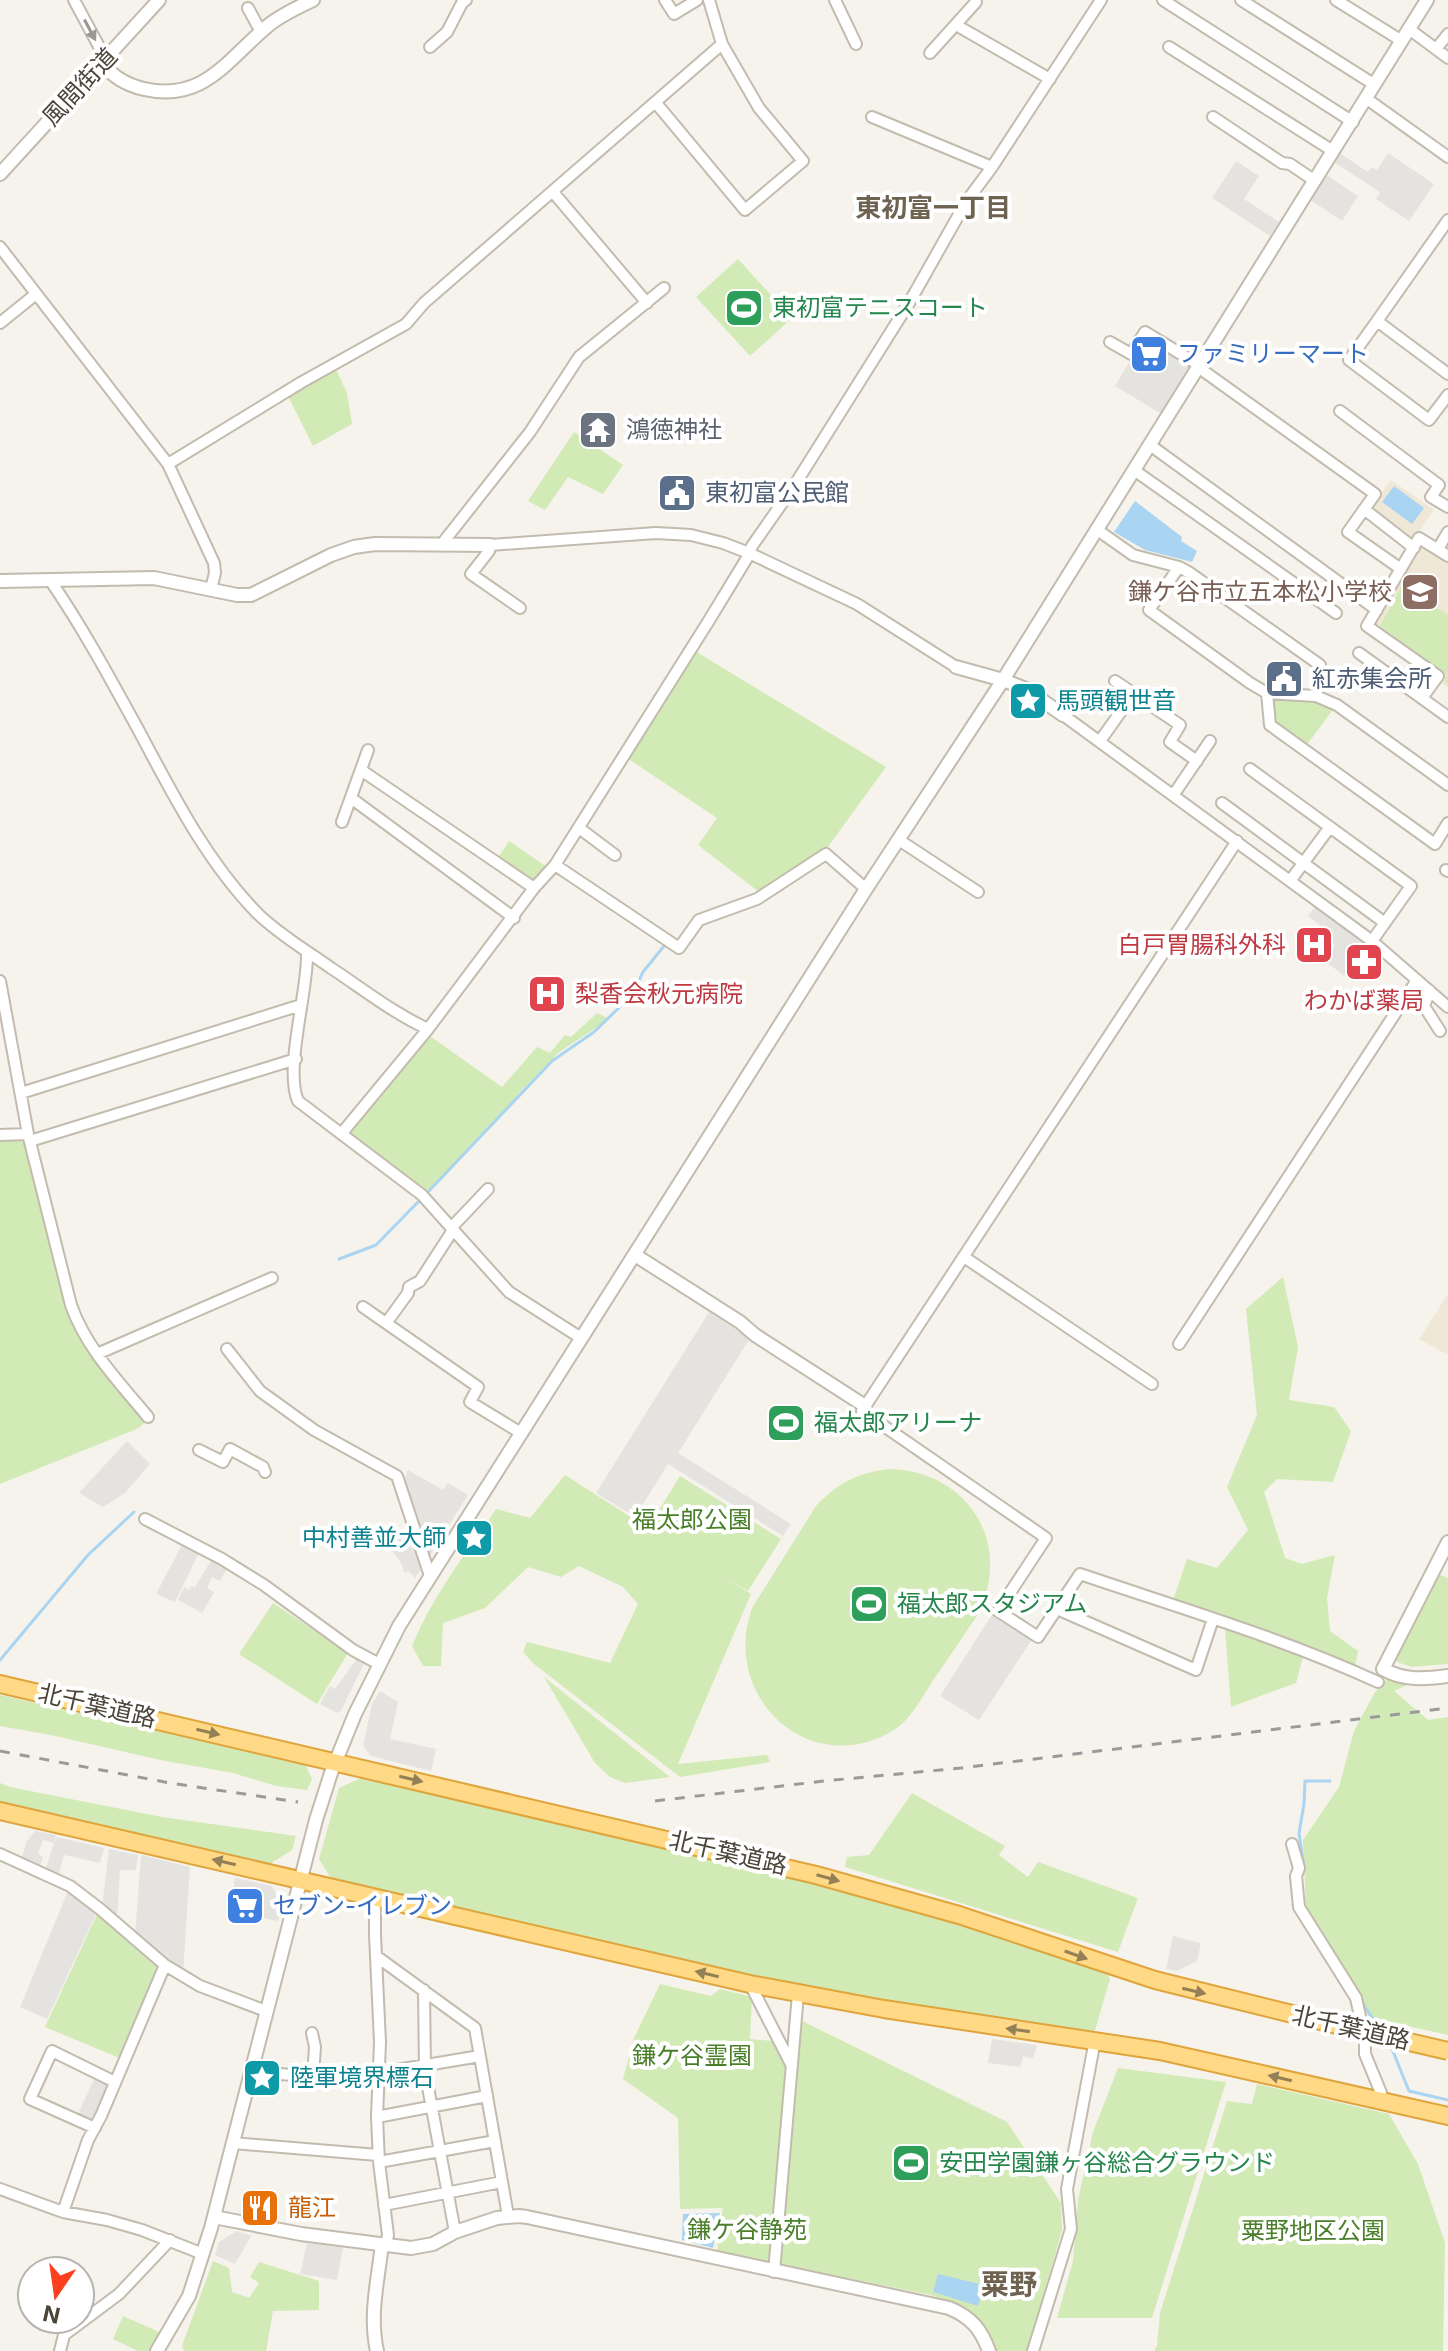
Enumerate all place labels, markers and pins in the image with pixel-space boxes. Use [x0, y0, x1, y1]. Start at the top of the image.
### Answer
sports icon: 東初富テニスコート [723, 287, 765, 329]
place label: 東初富テニスコート [772, 293, 988, 322]
supermarket icon: ファミリーマート [1128, 333, 1170, 375]
place label: ファミリーマート [1177, 339, 1369, 368]
temple icon: 鴻徳神社 [577, 409, 619, 451]
place label: 鴻徳神社 [626, 415, 722, 444]
public building icon: 東初富公民館 [656, 472, 698, 514]
place label: 東初富公民館 [705, 478, 849, 507]
school or university icon: 鎌ケ谷市立五本松小学校 [1399, 571, 1441, 613]
place label: 鎌ケ谷市立五本松小学校 [1128, 577, 1392, 606]
public building icon: 紅赤集会所 [1263, 658, 1305, 700]
place label: 紅赤集会所 [1312, 664, 1432, 693]
place icon: 馬頭観世音 [1007, 680, 1049, 722]
place label: 馬頭観世音 [1056, 686, 1176, 715]
hospital icon: 白戸胃腸科外科 [1293, 924, 1335, 966]
place label: 白戸胃腸科外科 [1118, 930, 1286, 959]
pharmacy icon: わかば薬局 [1343, 941, 1385, 983]
hospital icon: 梨香会秋元病院 [526, 973, 568, 1015]
place label: 梨香会秋元病院 [575, 979, 743, 1008]
place label: わかば薬局 [1304, 986, 1424, 1015]
sports icon: 福太郎アリーナ [765, 1402, 807, 1444]
place label: 福太郎アリーナ [814, 1408, 982, 1437]
place icon: 中村善並大師 [453, 1517, 495, 1559]
place label: 中村善並大師 [302, 1523, 446, 1552]
sports icon: 福太郎スタジアム [848, 1583, 890, 1625]
place label: 福太郎スタジアム [897, 1589, 1087, 1618]
supermarket icon: セブン-イレブン [224, 1885, 266, 1927]
place label: セブン-イレブン [273, 1891, 452, 1920]
place icon: 陸軍境界標石 [241, 2057, 283, 2099]
place label: 陸軍境界標石 [290, 2063, 434, 2092]
sports icon: 安田学園鎌ヶ谷総合グラウンド [890, 2142, 932, 2184]
place label: 安田学園鎌ヶ谷総合グラウンド [939, 2148, 1275, 2177]
restaurant icon: 龍江 [239, 2187, 281, 2229]
place label: 龍江 [288, 2193, 336, 2222]

